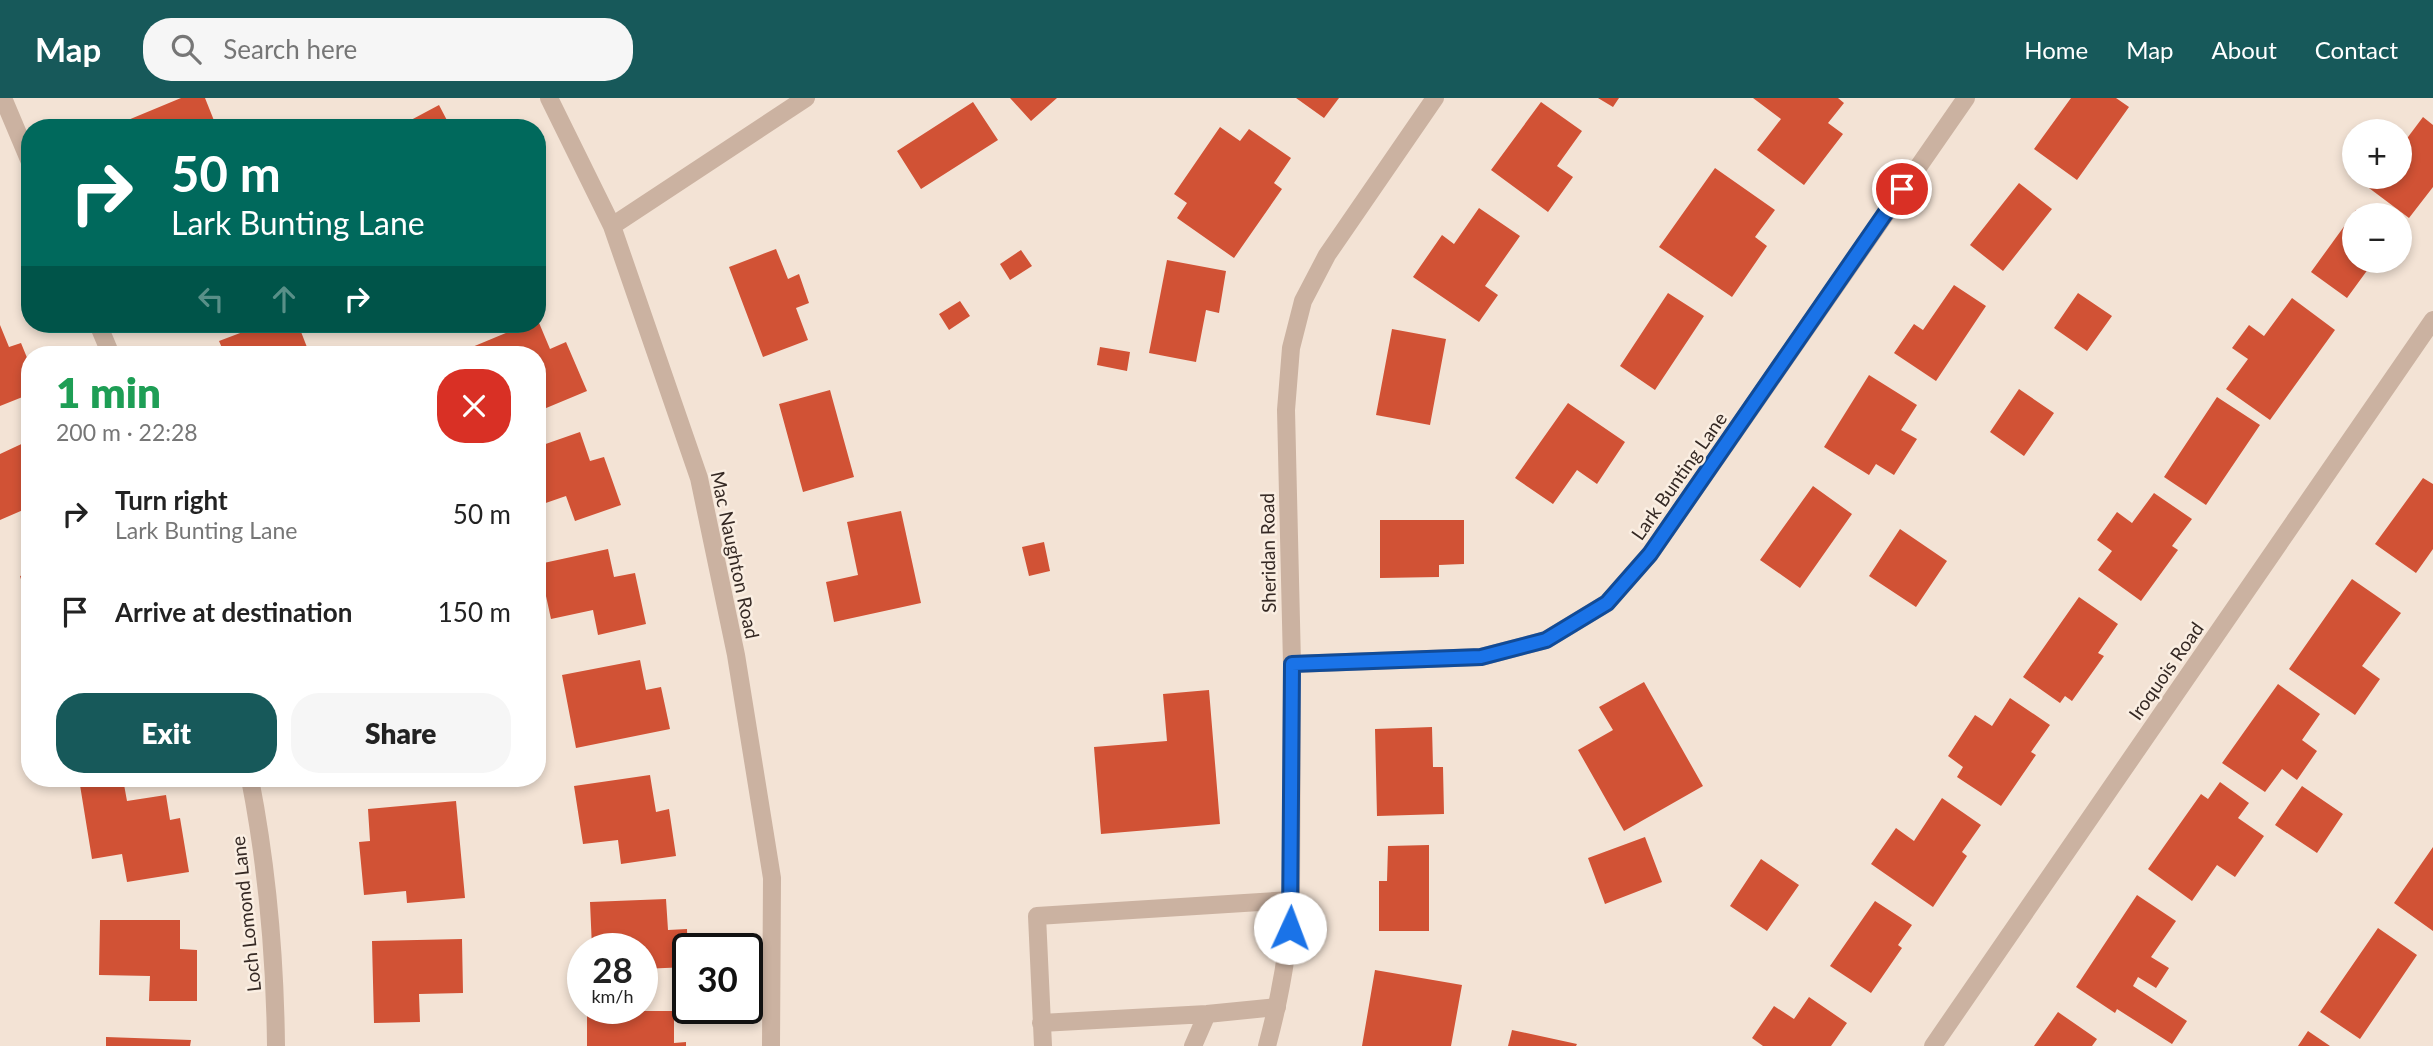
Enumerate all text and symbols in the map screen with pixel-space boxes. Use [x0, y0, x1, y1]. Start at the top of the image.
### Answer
search box [143, 18, 633, 81]
text: Map [35, 29, 101, 69]
icon: search [167, 30, 205, 68]
text: Search here [223, 33, 357, 65]
text: Home [2024, 35, 2088, 64]
text: Map [2126, 35, 2174, 64]
text: About [2212, 35, 2277, 64]
text: Contact [2315, 35, 2398, 64]
map controls [2342, 119, 2412, 273]
button: + [2342, 119, 2412, 189]
text: 50 m [171, 144, 281, 202]
icon: right [56, 147, 147, 238]
pin [1872, 159, 1932, 219]
icon: arrive [1883, 170, 1921, 208]
text: Lark Bunting Lane [171, 203, 425, 242]
button: − [2342, 203, 2412, 273]
icon: left [192, 280, 230, 318]
icon: ahead [265, 280, 303, 318]
icon: right [338, 280, 376, 318]
text: 1 min [56, 367, 161, 417]
button: close [437, 369, 511, 443]
street label: Lark Bunting Lane [1626, 407, 1731, 544]
text: 200 m · 22:28 [56, 418, 198, 446]
street label: Mac Naughton Road [707, 469, 764, 641]
text: Turn right [115, 484, 228, 516]
street label: Sheridan Road [1255, 493, 1280, 613]
icon: right [56, 495, 94, 533]
text: 50 m [453, 498, 511, 530]
text: Lark Bunting Lane [115, 516, 297, 544]
icon: arrive [56, 593, 94, 631]
text: Arrive at destination [115, 596, 352, 628]
text: 150 m [438, 596, 511, 628]
street label: Iroquois Road [2123, 617, 2208, 724]
button: Exit [56, 693, 277, 773]
button: Share [291, 693, 511, 773]
street label: Loch Lomond Lane [226, 835, 265, 993]
position arrow [1253, 891, 1327, 965]
speed limit sign: 30 [672, 933, 763, 1024]
text: 28 [592, 948, 633, 990]
text: km/h [591, 985, 634, 1007]

